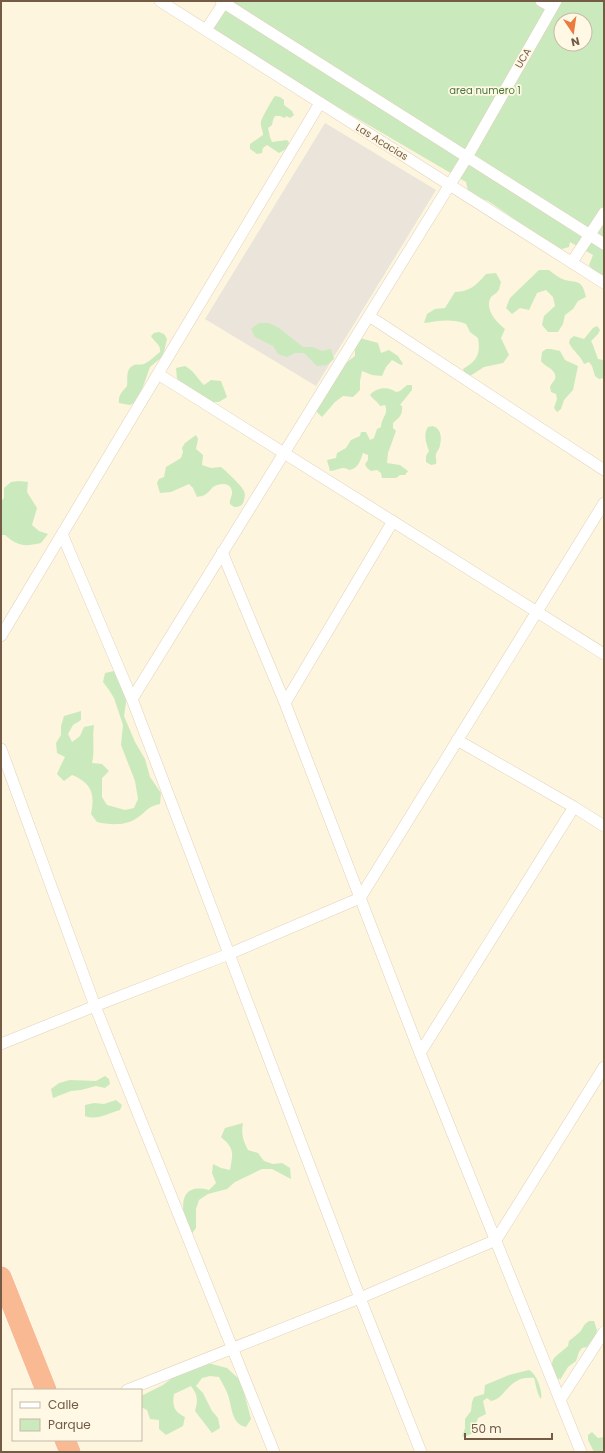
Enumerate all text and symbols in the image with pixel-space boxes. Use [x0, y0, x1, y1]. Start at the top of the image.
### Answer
north arrow [553, 12, 593, 52]
text: N [569, 33, 581, 50]
street label: UCA [511, 45, 535, 71]
park label: area numero 1 [449, 83, 521, 98]
street label: Las Acacias [353, 120, 411, 164]
legend [12, 1389, 142, 1441]
text: Calle [48, 1396, 79, 1413]
scale bar [465, 1415, 552, 1441]
text: Parque [48, 1416, 91, 1433]
text: 50 m [471, 1420, 502, 1437]

